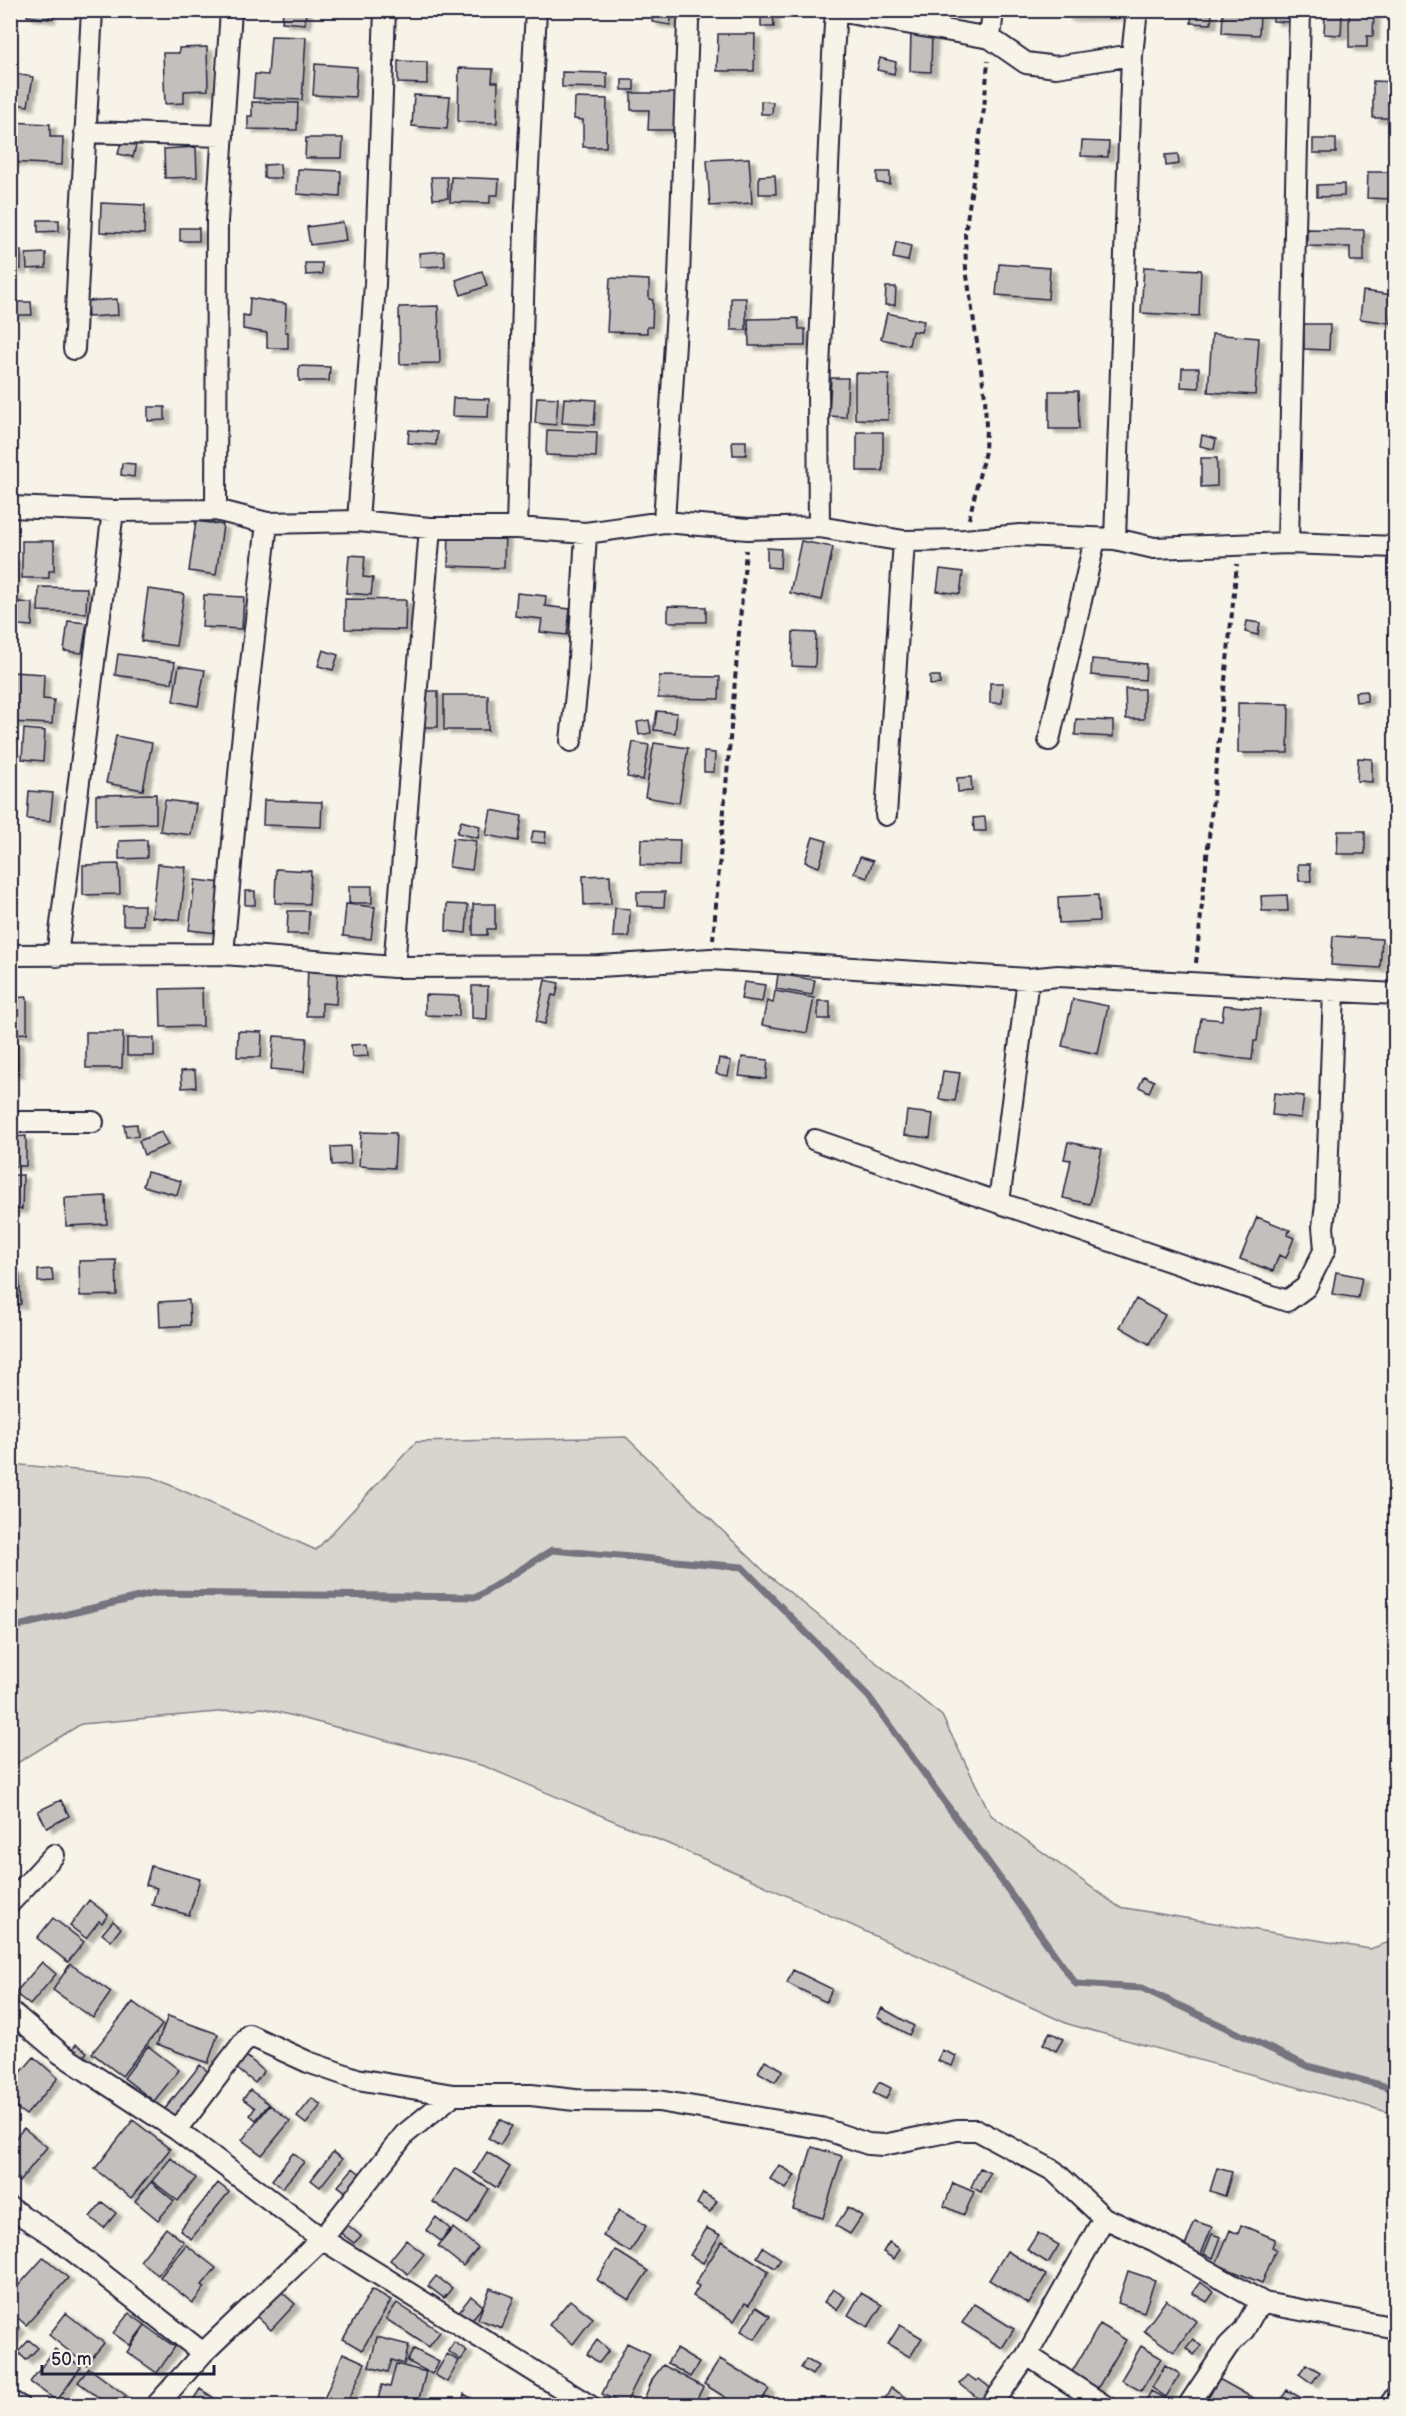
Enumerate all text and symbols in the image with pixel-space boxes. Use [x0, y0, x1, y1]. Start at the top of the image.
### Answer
scale bar [42, 2338, 214, 2376]
text: 50 m [51, 2349, 92, 2370]

